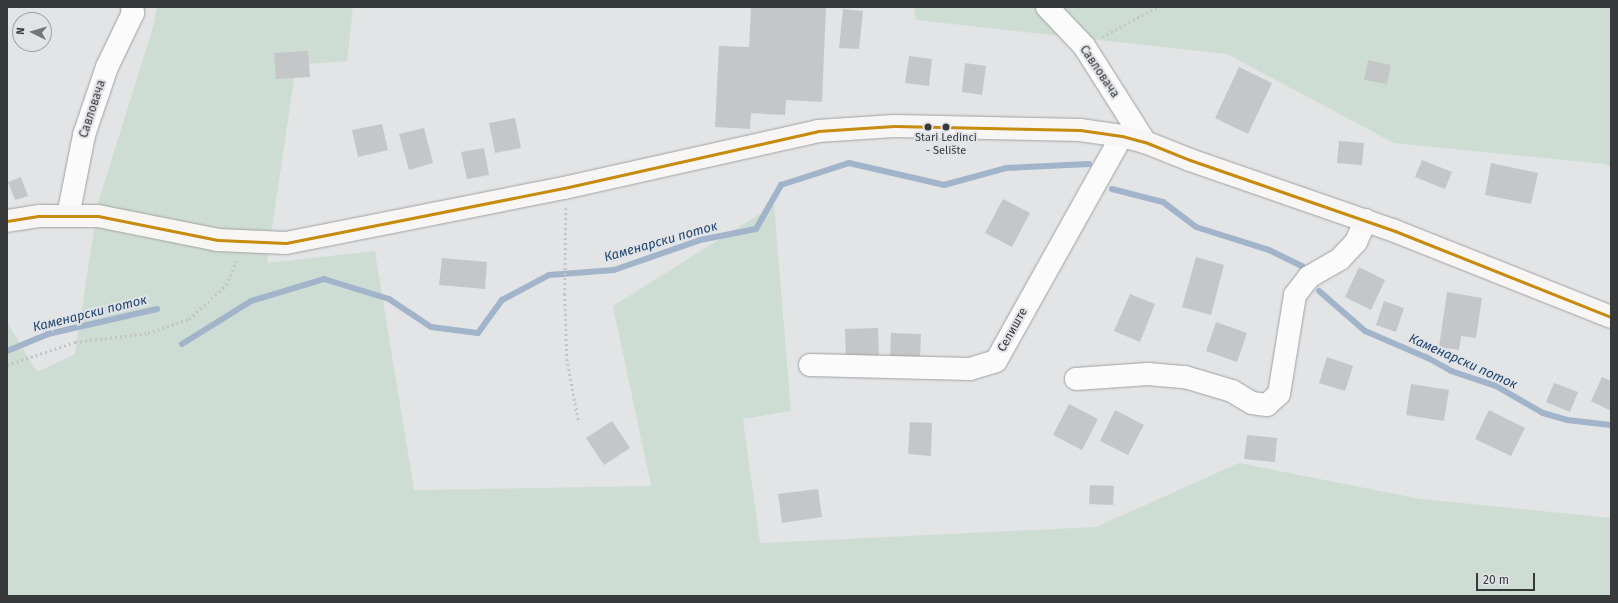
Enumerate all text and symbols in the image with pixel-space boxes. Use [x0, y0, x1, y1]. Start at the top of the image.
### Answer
north arrow [12, 12, 52, 52]
text: N [14, 27, 27, 35]
street label: Савловача [1076, 43, 1122, 101]
street label: Савловача [77, 78, 109, 140]
unlabelled marker [923, 122, 933, 132]
marker: Stari Ledinci - Selište [941, 122, 951, 132]
place label: Stari Ledinci - Selište [915, 132, 977, 158]
water label: Каменарски поток [602, 218, 720, 266]
water label: Каменарски поток [31, 292, 149, 336]
street label: Селиште [995, 305, 1031, 355]
water label: Каменарски поток [1406, 331, 1520, 393]
scale bar [1478, 565, 1537, 591]
text: 20 m [1483, 573, 1509, 587]

